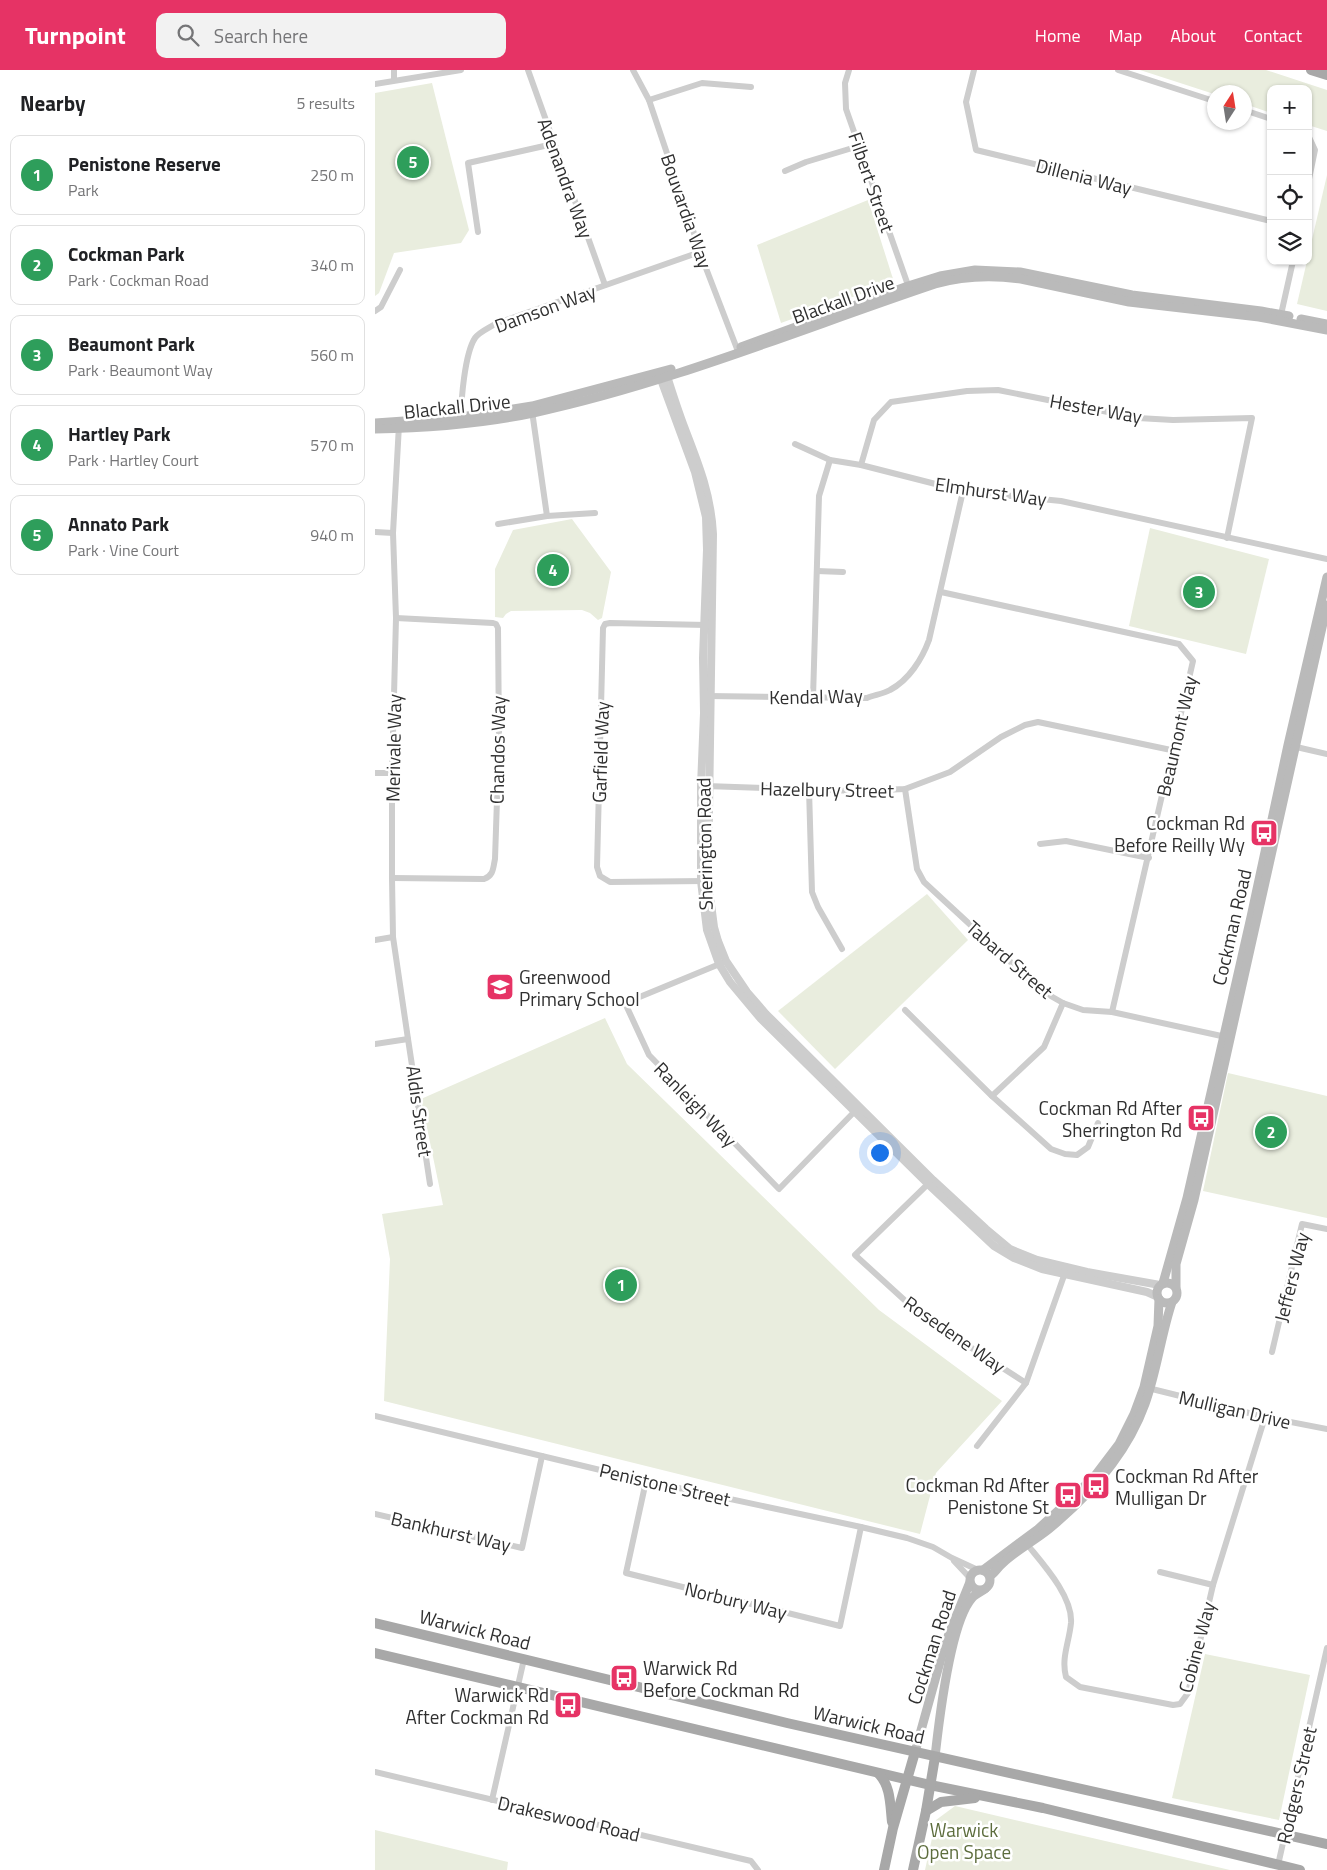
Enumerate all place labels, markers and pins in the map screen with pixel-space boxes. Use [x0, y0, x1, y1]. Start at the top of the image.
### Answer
pin: 5 [397, 143, 429, 181]
pin: 4 [537, 551, 569, 589]
pin: 3 [1183, 573, 1215, 611]
place label: Cockman Rd Before Reilly Wy [1114, 808, 1245, 859]
bus stop icon: Cockman Rd Before Reilly Wy [1249, 818, 1279, 848]
place label: Greenwood Primary School [519, 962, 640, 1013]
school or university icon: Greenwood Primary School [485, 972, 515, 1002]
place label: Cockman Rd After Sherrington Rd [1039, 1093, 1182, 1144]
bus stop icon: Cockman Rd After Sherrington Rd [1186, 1103, 1216, 1133]
pin: 2 [1255, 1113, 1287, 1151]
pin: 1 [605, 1266, 637, 1304]
place label: Cockman Rd After Mulligan Dr [1115, 1461, 1259, 1512]
place label: Cockman Rd After Penistone St [906, 1470, 1049, 1521]
bus stop icon: Cockman Rd After Mulligan Dr [1081, 1471, 1111, 1501]
bus stop icon: Cockman Rd After Penistone St [1053, 1480, 1083, 1510]
place label: Warwick Rd Before Cockman Rd [643, 1653, 800, 1704]
bus stop icon: Warwick Rd Before Cockman Rd [609, 1663, 639, 1693]
place label: Warwick Rd After Cockman Rd [406, 1680, 549, 1731]
bus stop icon: Warwick Rd After Cockman Rd [553, 1690, 583, 1720]

